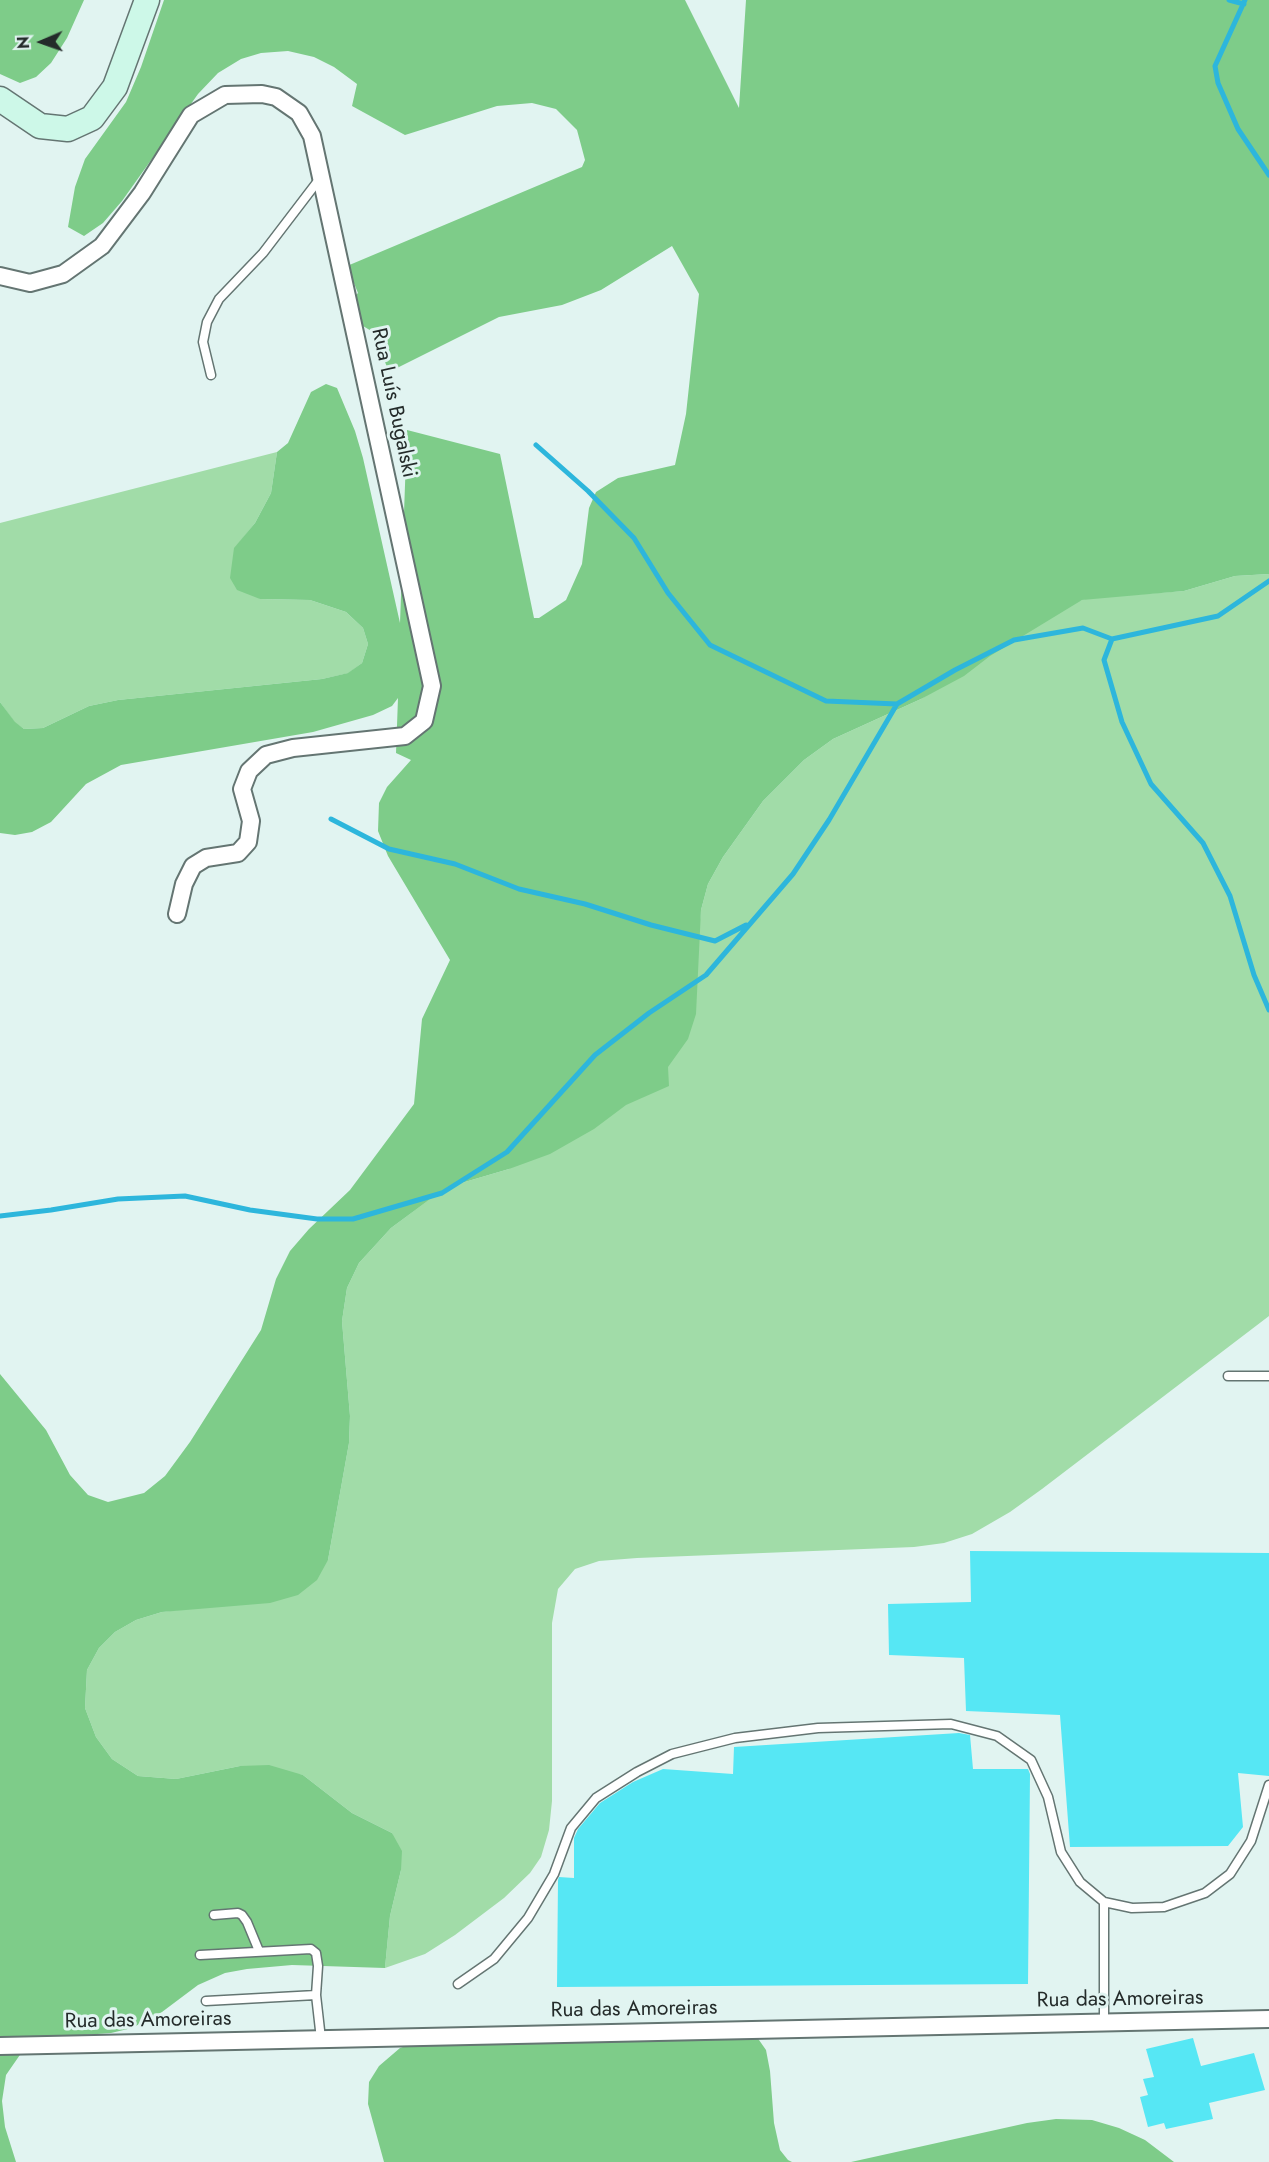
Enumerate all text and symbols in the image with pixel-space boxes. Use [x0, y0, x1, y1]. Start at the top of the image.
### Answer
north arrow [12, 12, 72, 72]
text: N [12, 36, 35, 49]
street label: Rua Luís Bugalski [365, 326, 421, 480]
street label: Rua das Amoreiras [1036, 1986, 1204, 2014]
street label: Rua das Amoreiras [550, 1996, 718, 2024]
street label: Rua das Amoreiras [64, 2007, 232, 2035]

